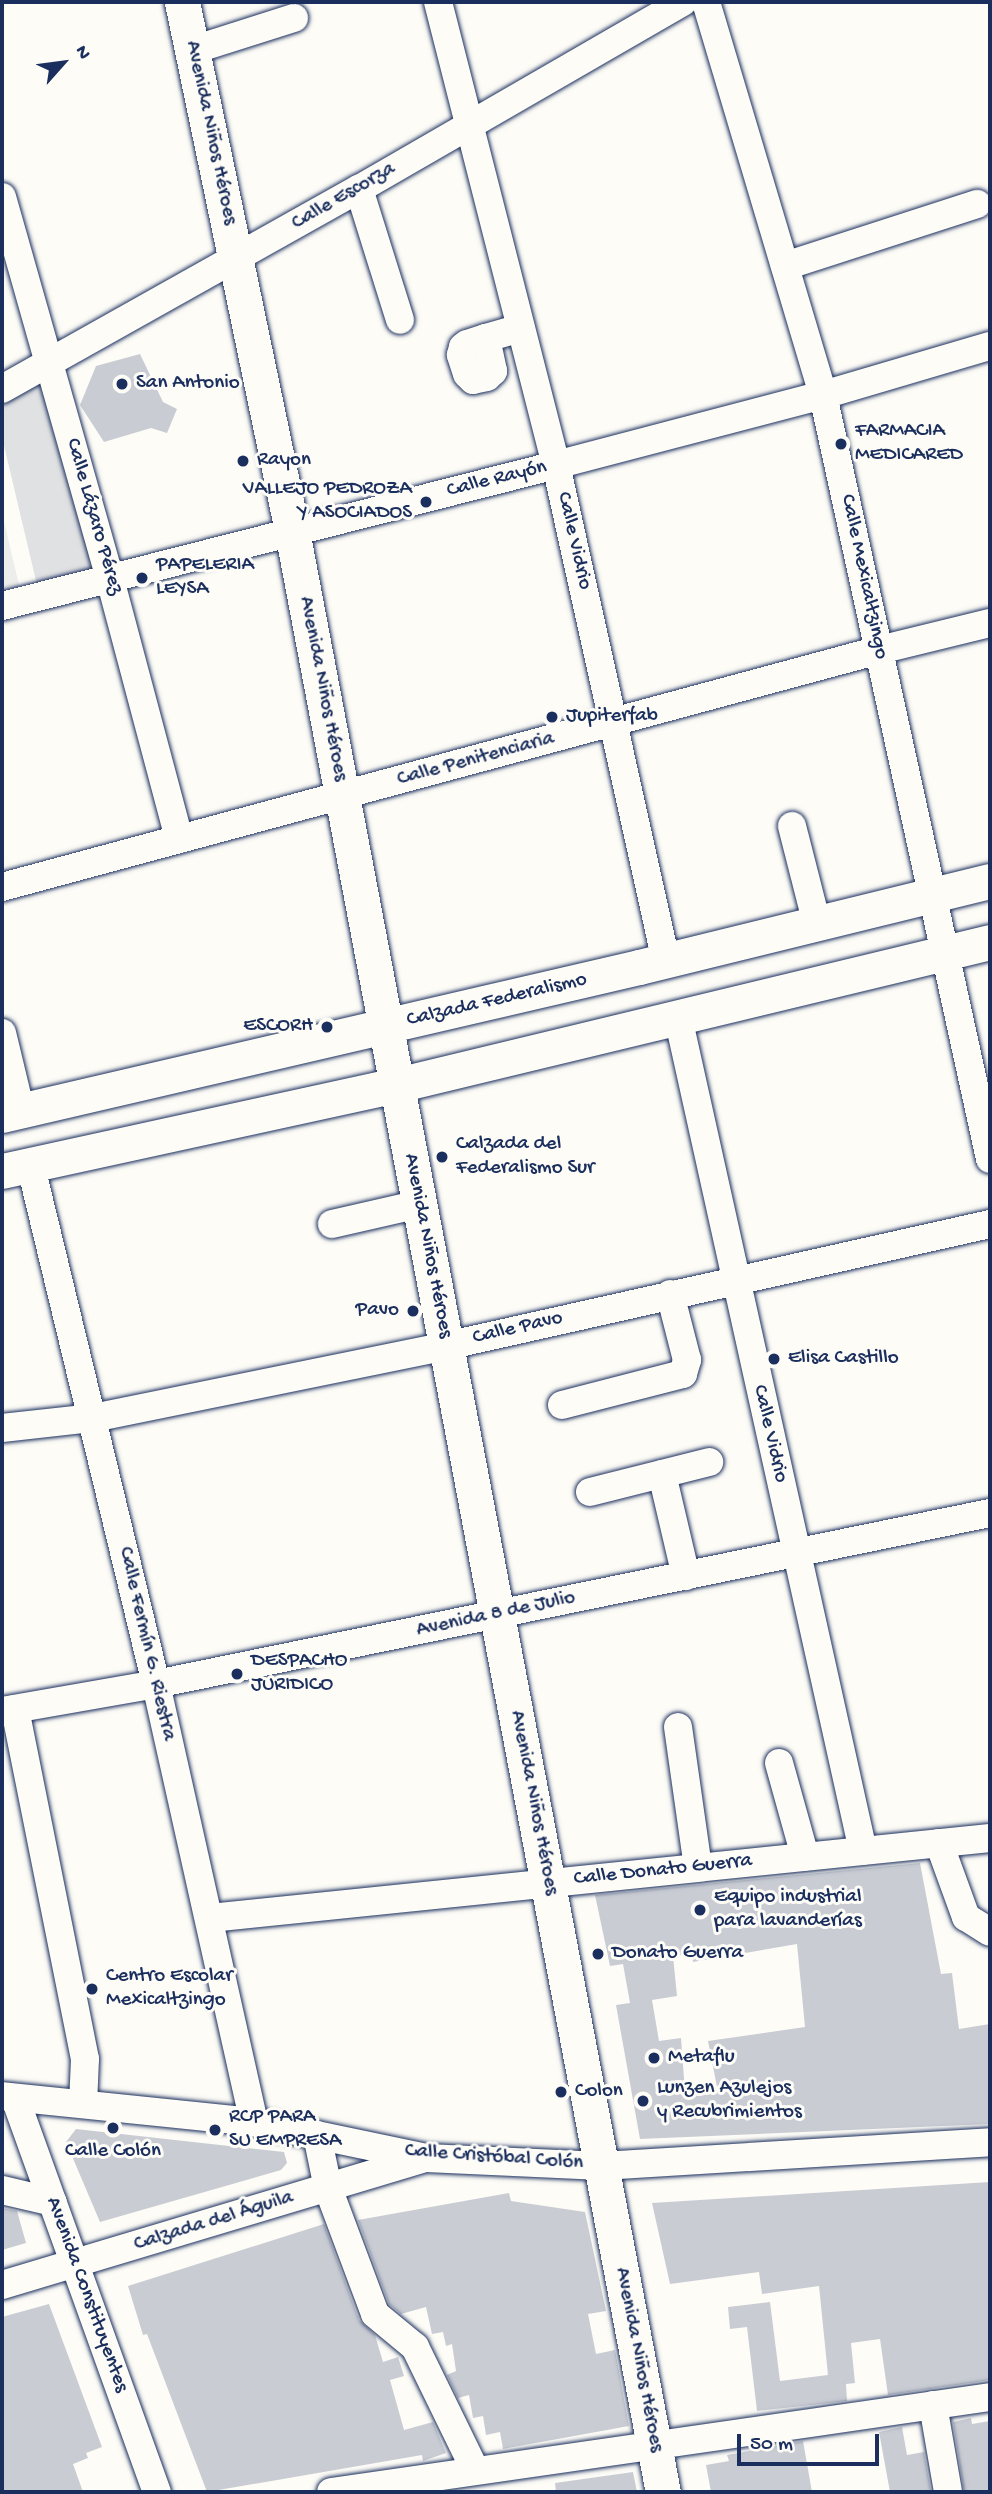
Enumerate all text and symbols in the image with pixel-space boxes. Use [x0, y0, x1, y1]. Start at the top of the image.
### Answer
north arrow [28, 28, 98, 98]
street label: Avenida Niños Héroes [178, 39, 242, 227]
text: N [69, 42, 95, 64]
street label: Calle Escorza [288, 157, 400, 237]
place label: San Antonio [136, 371, 240, 397]
marker: San Antonio [114, 376, 130, 392]
place label: FARMACIA MEDICARED [855, 419, 963, 469]
street label: Calle Lázaro Pérez [59, 436, 127, 598]
marker: FARMACIA MEDICARED [833, 436, 849, 452]
place label: Rayon [257, 448, 311, 474]
marker: Rayon [235, 453, 251, 469]
street label: Calle Rayón [444, 455, 550, 505]
place label: VALLEJO PEDROZA Y ASOCIADOS [243, 477, 412, 527]
street label: Calle Vidrio [550, 490, 596, 592]
street label: Calle Mexicaltzingo [833, 492, 893, 662]
marker: VALLEJO PEDROZA Y ASOCIADOS [418, 494, 434, 510]
place label: PAPELERIA LEYSA [156, 553, 254, 603]
marker: PAPELERIA LEYSA [134, 570, 150, 586]
street label: Avenida Niños Héroes [292, 595, 352, 783]
place label: Jupiterfab [566, 704, 658, 730]
marker: Jupiterfab [544, 709, 560, 725]
street label: Calle Penitenciaria [395, 727, 557, 793]
street label: Calzada Federalismo [404, 968, 590, 1034]
place label: ESCORH [243, 1014, 313, 1040]
marker: ESCORH [319, 1019, 335, 1035]
place label: Calzada del Federalismo Sur [456, 1132, 595, 1182]
marker: Calzada del Federalismo Sur [434, 1149, 450, 1165]
street label: Avenida Niños Héroes [397, 1152, 457, 1340]
place label: Pavo [356, 1298, 399, 1324]
marker: Pavo [405, 1303, 421, 1319]
street label: Calle Pavo [471, 1306, 565, 1352]
place label: Elisa Castillo [788, 1346, 899, 1372]
marker: Elisa Castillo [766, 1351, 782, 1367]
street label: Calle Vidrio [746, 1383, 792, 1485]
street label: Calle Fermín G. Riestra [111, 1545, 181, 1743]
street label: Avenida 8 de Julio [414, 1586, 578, 1644]
place label: DESPACHO JURIDICO [251, 1649, 347, 1699]
marker: DESPACHO JURIDICO [229, 1666, 245, 1682]
street label: Avenida Niños Héroes [503, 1709, 563, 1897]
street label: Calle Donato Guerra [573, 1849, 753, 1893]
place label: Equipo industrial para lavanderías [714, 1885, 862, 1935]
marker: Equipo industrial para lavanderías [692, 1902, 708, 1918]
place label: Donato Guerra [612, 1941, 743, 1967]
marker: Donato Guerra [590, 1946, 606, 1962]
place label: Centro Escolar Mexicaltzingo [106, 1964, 233, 2014]
marker: Centro Escolar Mexicaltzingo [84, 1981, 100, 1997]
place label: Metaflu [668, 2045, 735, 2071]
marker: Metaflu [646, 2050, 662, 2066]
place label: Lunzen Azulejos y Recubrimientos [657, 2076, 802, 2126]
place label: Colon [575, 2079, 623, 2105]
marker: Colon [553, 2084, 569, 2100]
marker: Lunzen Azulejos y Recubrimientos [635, 2093, 651, 2109]
place label: RCP PARA SU EMPRESA [229, 2105, 341, 2155]
marker: Calle Colón [105, 2120, 121, 2136]
marker: RCP PARA SU EMPRESA [207, 2122, 223, 2138]
place label: Calle Colón [65, 2139, 161, 2165]
street label: Calle Cristóbal Colón [404, 2139, 584, 2177]
street label: Calzada del Águila [131, 2186, 297, 2258]
street label: Avenida Constituyentes [39, 2194, 133, 2396]
street label: Avenida Niños Héroes [608, 2266, 668, 2454]
scale bar [740, 2420, 882, 2464]
text: 50 m [750, 2433, 793, 2458]

